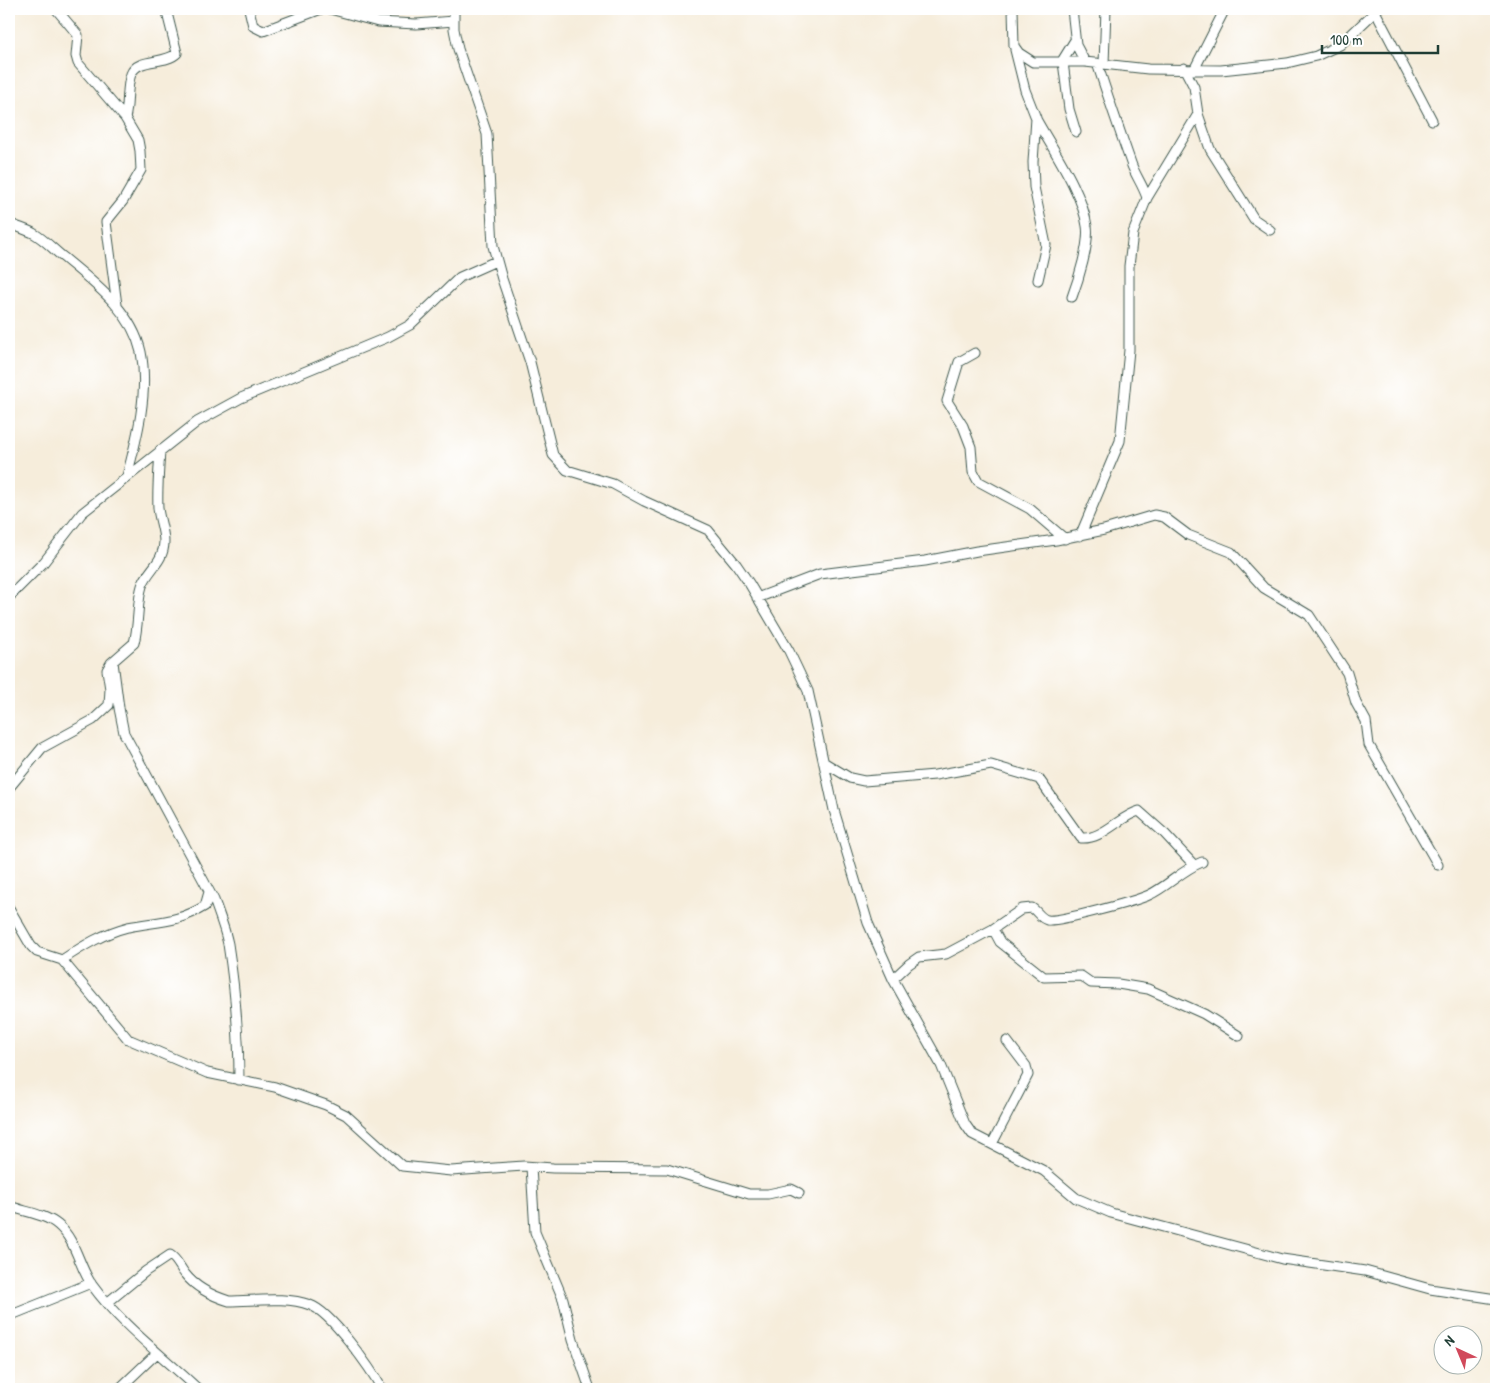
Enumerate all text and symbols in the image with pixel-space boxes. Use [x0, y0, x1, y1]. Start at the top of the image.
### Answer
scale bar [1322, 22, 1439, 54]
text: 100 m [1330, 29, 1363, 50]
north arrow [1432, 1326, 1482, 1376]
text: N [1439, 1330, 1458, 1350]

